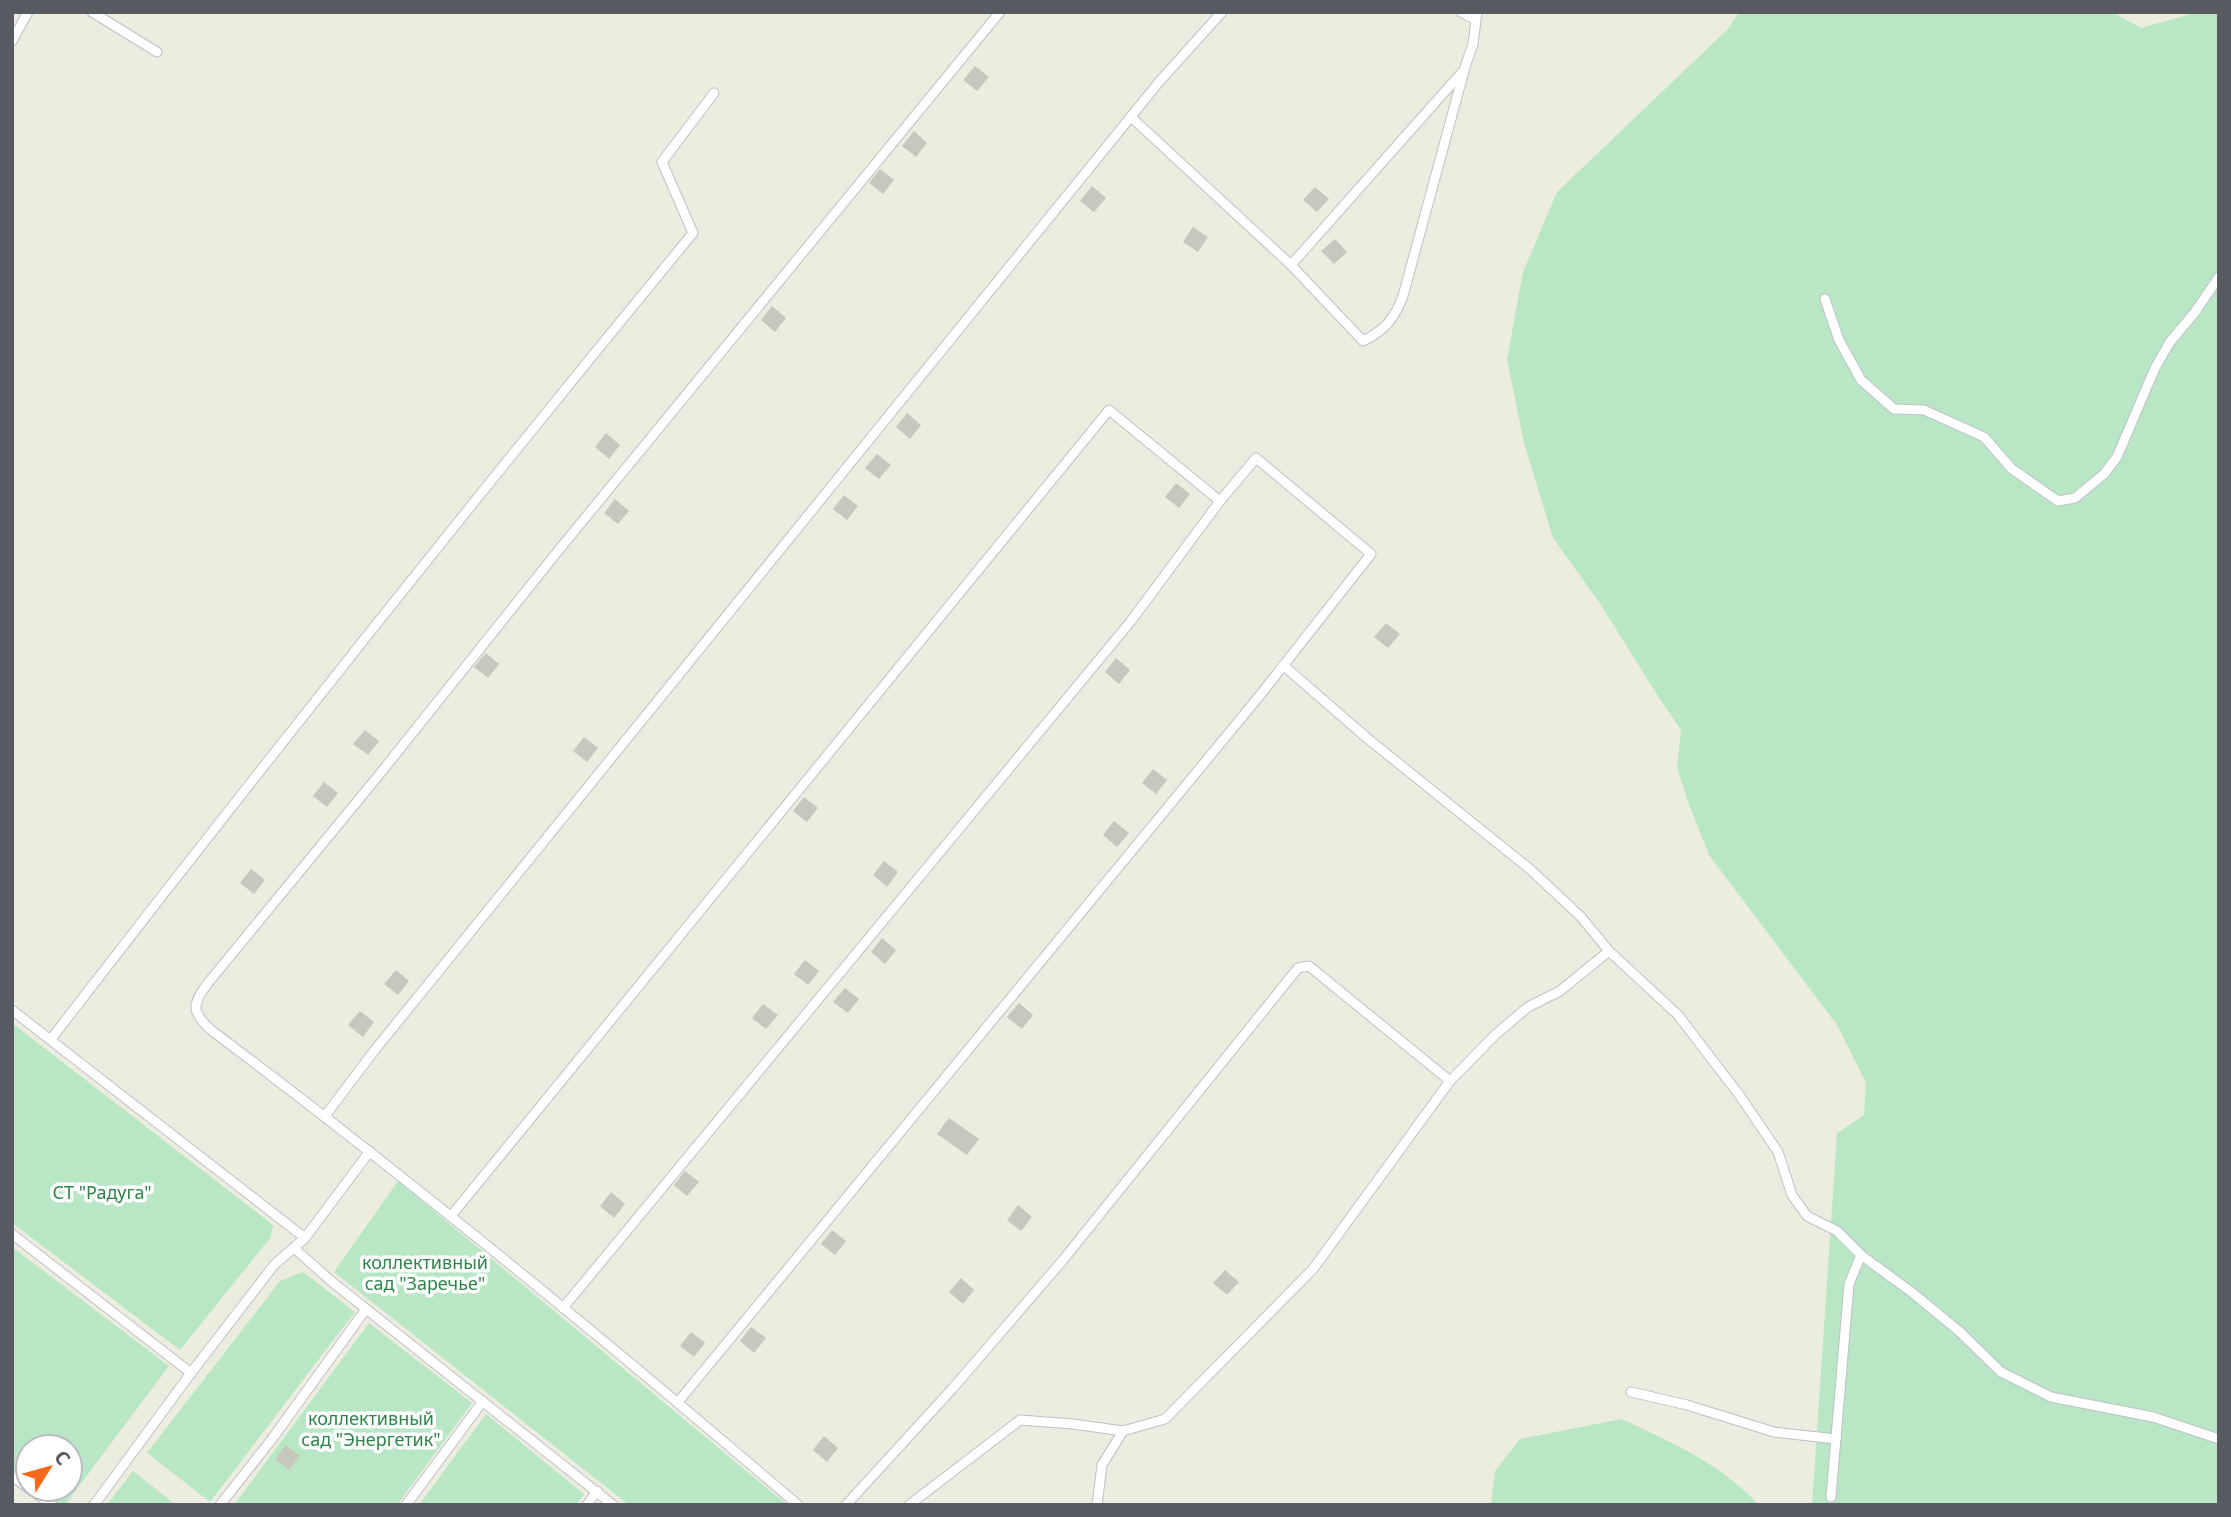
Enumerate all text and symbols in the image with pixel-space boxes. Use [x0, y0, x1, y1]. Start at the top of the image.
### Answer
park label: СТ "Радуга" [52, 1180, 152, 1204]
park label: коллективный сад "Заречье" [362, 1250, 488, 1295]
park label: коллективный сад "Энергетик" [301, 1406, 441, 1451]
north arrow [14, 1433, 84, 1503]
text: С [49, 1445, 77, 1470]

